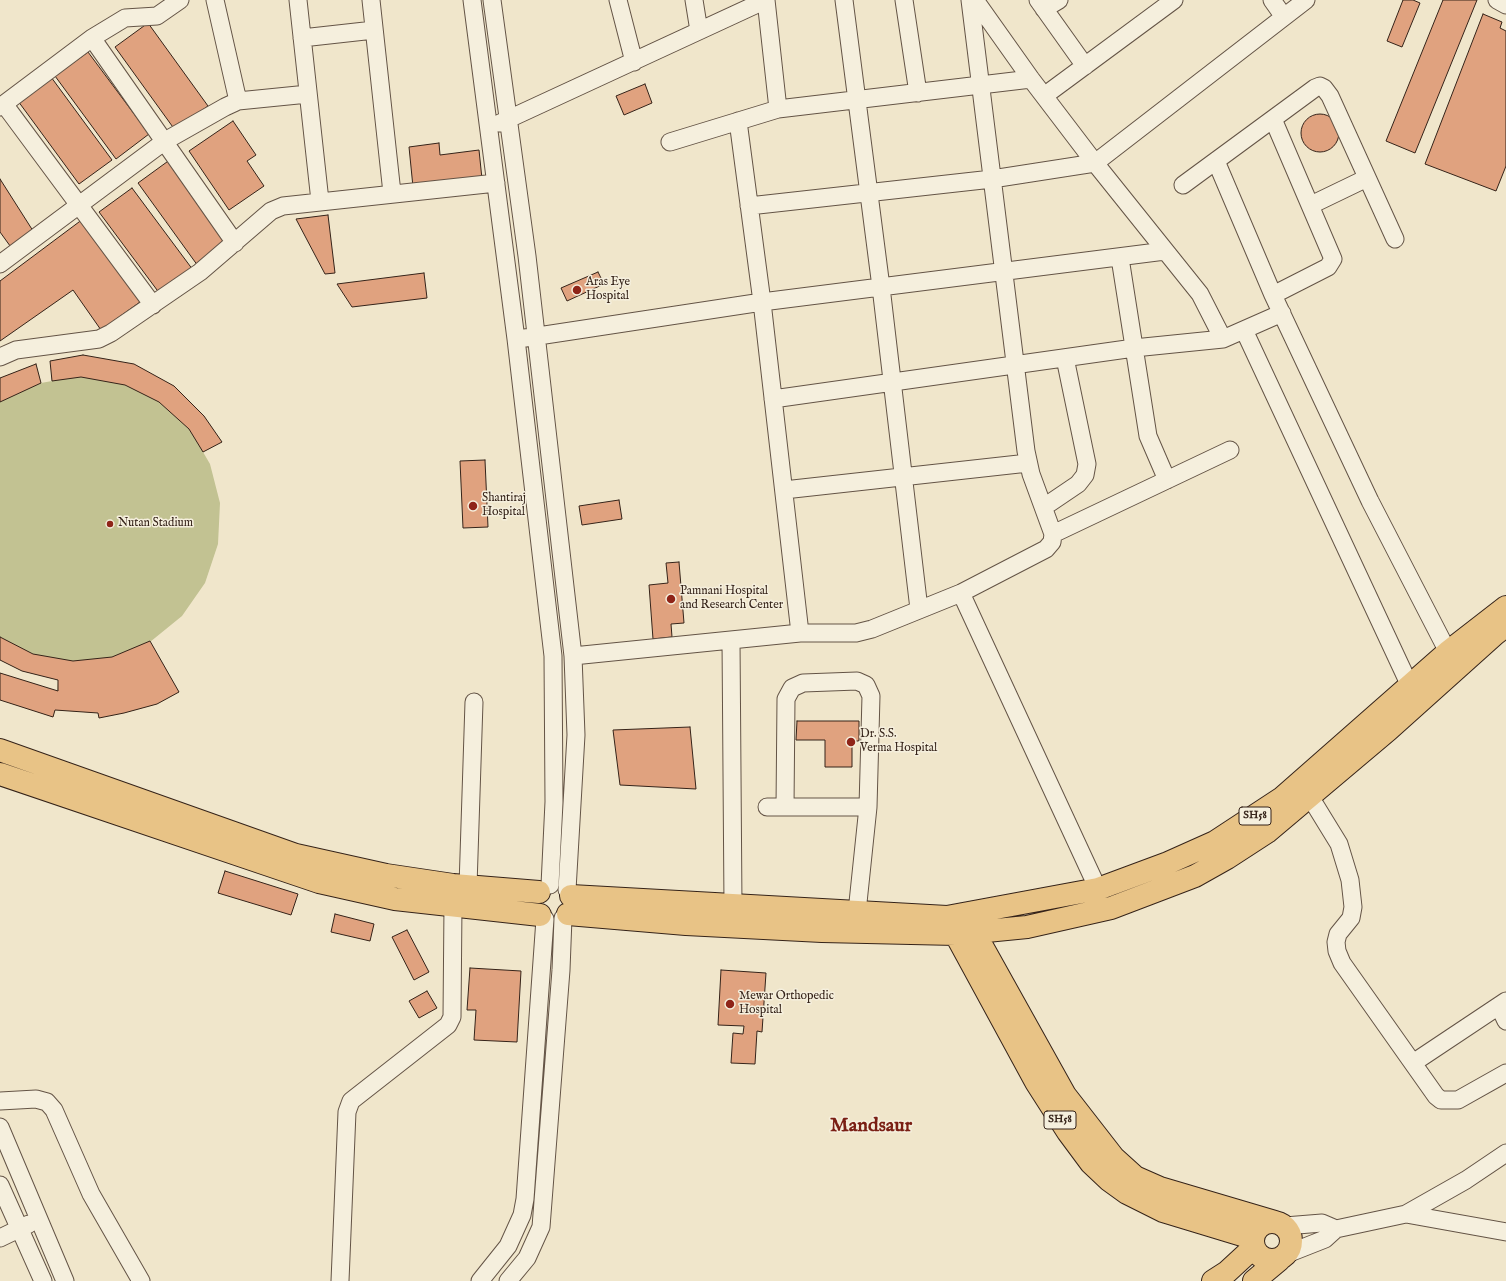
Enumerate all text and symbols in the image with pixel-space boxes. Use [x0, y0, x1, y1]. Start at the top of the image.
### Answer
place label: Aras Eye Hospital [586, 276, 630, 304]
marker: Aras Eye Hospital [571, 284, 583, 296]
place label: Shantiraj Hospital [482, 492, 526, 520]
marker: Shantiraj Hospital [467, 500, 479, 512]
place label: Nutan Stadium [118, 517, 193, 531]
marker: Nutan Stadium [105, 519, 115, 529]
place label: Pamnani Hospital and Research Center [680, 585, 783, 613]
marker: Pamnani Hospital and Research Center [665, 593, 677, 605]
place label: Dr. S.S. Verma Hospital [860, 728, 937, 756]
marker: Dr. S.S. Verma Hospital [845, 736, 857, 748]
road number: SH58 [1239, 807, 1271, 825]
place label: Mewar Orthopedic Hospital [739, 990, 834, 1018]
marker: Mewar Orthopedic Hospital [724, 998, 736, 1010]
road number: SH58 [1044, 1111, 1076, 1129]
district label: Mandsaur [830, 1115, 912, 1139]

